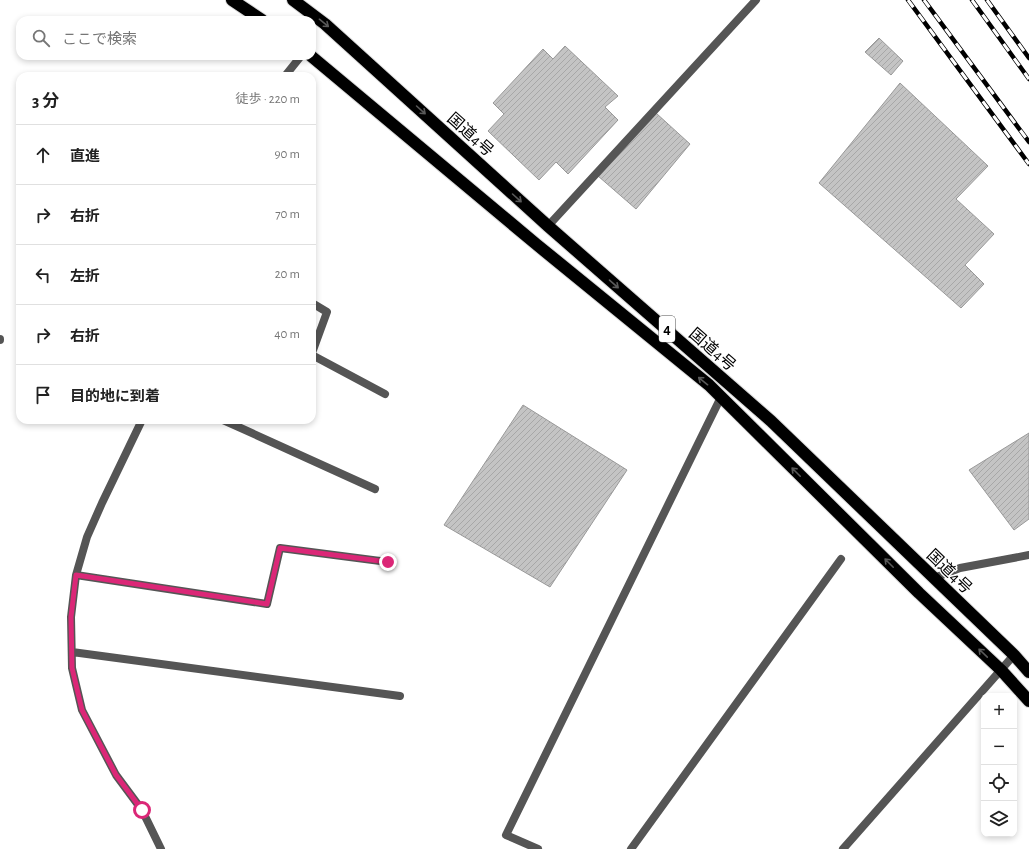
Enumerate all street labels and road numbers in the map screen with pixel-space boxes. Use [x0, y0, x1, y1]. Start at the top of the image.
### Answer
street label: 国道4号 [444, 109, 497, 159]
road number: 4 [659, 316, 675, 342]
street label: 国道4号 [686, 325, 739, 374]
street label: 国道4号 [924, 546, 976, 597]

